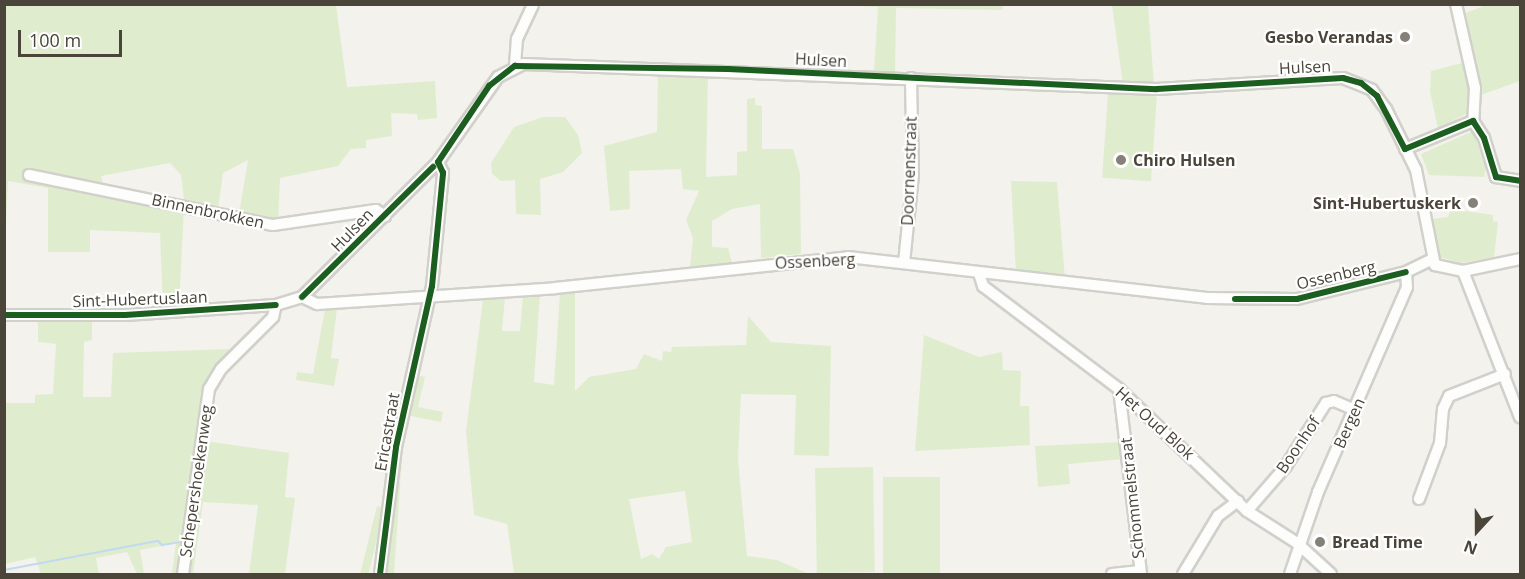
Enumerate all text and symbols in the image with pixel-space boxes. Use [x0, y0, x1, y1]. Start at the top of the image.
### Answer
scale bar [21, 18, 124, 56]
place label: Gesbo Verandas [1265, 27, 1393, 47]
text: 100 m [29, 28, 81, 52]
marker: Gesbo Verandas [1398, 30, 1412, 44]
street label: Hulsen [794, 49, 848, 71]
street label: Hulsen [1278, 56, 1332, 78]
street label: Doornenstraat [897, 116, 921, 226]
place label: Chiro Hulsen [1133, 150, 1235, 170]
marker: Chiro Hulsen [1114, 153, 1128, 167]
street label: Binnenbrokken [150, 190, 266, 232]
place label: Sint-Hubertuskerk [1313, 193, 1461, 213]
marker: Sint-Hubertuskerk [1466, 196, 1480, 210]
street label: Hulsen [327, 205, 377, 255]
street label: Ossenberg [774, 249, 856, 273]
street label: Ossenberg [1295, 257, 1377, 293]
street label: Sint-Hubertuslaan [72, 287, 208, 311]
street label: Het Oud Blok [1112, 383, 1198, 463]
street label: Ericastraat [371, 391, 403, 473]
street label: Bergen [1329, 395, 1369, 451]
street label: Schepershoekenweg [176, 403, 216, 559]
street label: Boonhof [1272, 413, 1324, 477]
street label: Schommelstraat [1116, 436, 1148, 560]
north arrow [1447, 501, 1507, 561]
place label: Bread Time [1332, 532, 1423, 552]
marker: Bread Time [1313, 535, 1327, 549]
text: N [1461, 535, 1481, 560]

